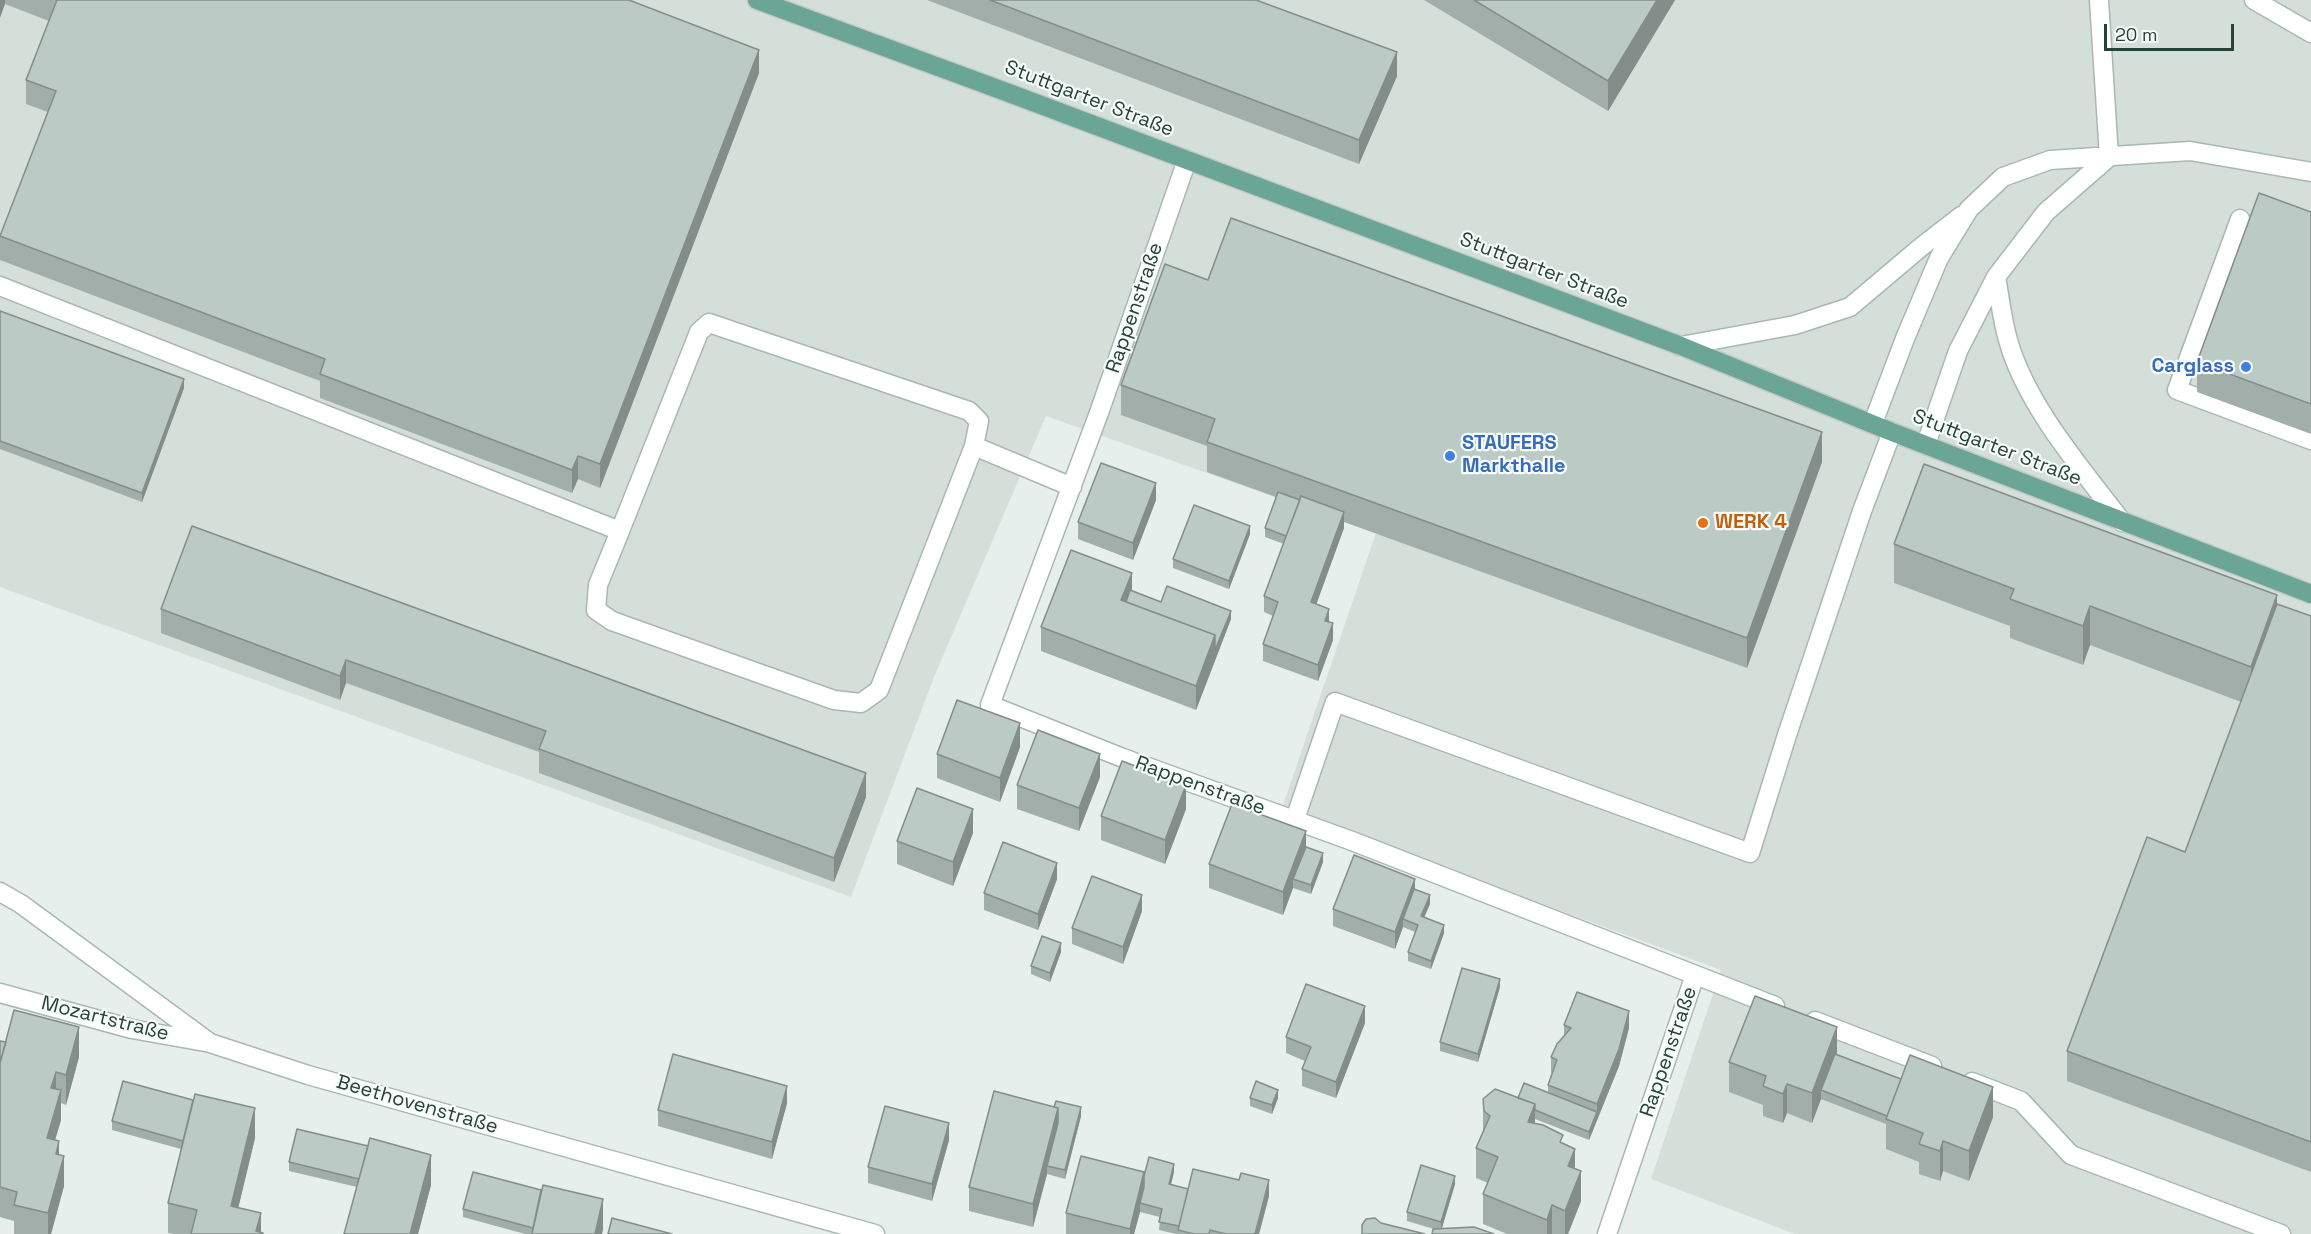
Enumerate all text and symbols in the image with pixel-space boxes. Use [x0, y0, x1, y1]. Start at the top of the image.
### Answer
scale bar [2107, 12, 2238, 50]
text: 20 m [2115, 23, 2158, 46]
street label: Stuttgarter Straße [1001, 56, 1177, 142]
street label: Stuttgarter Straße [1456, 228, 1632, 314]
street label: Rappenstraße [1101, 240, 1169, 376]
place label: Carglass [2151, 355, 2234, 379]
marker: Carglass [2239, 360, 2253, 374]
street label: Stuttgarter Straße [1909, 405, 2085, 491]
place label: STAUFERS Markthalle [1462, 432, 1566, 479]
marker: STAUFERS Markthalle [1443, 449, 1457, 463]
place label: WERK 4 [1715, 511, 1787, 535]
marker: WERK 4 [1696, 516, 1710, 530]
street label: Rappenstraße [1132, 751, 1268, 821]
street label: Rappenstraße [1635, 984, 1703, 1120]
street label: Mozartstraße [39, 992, 171, 1046]
street label: Beethovenstraße [333, 1070, 501, 1140]

